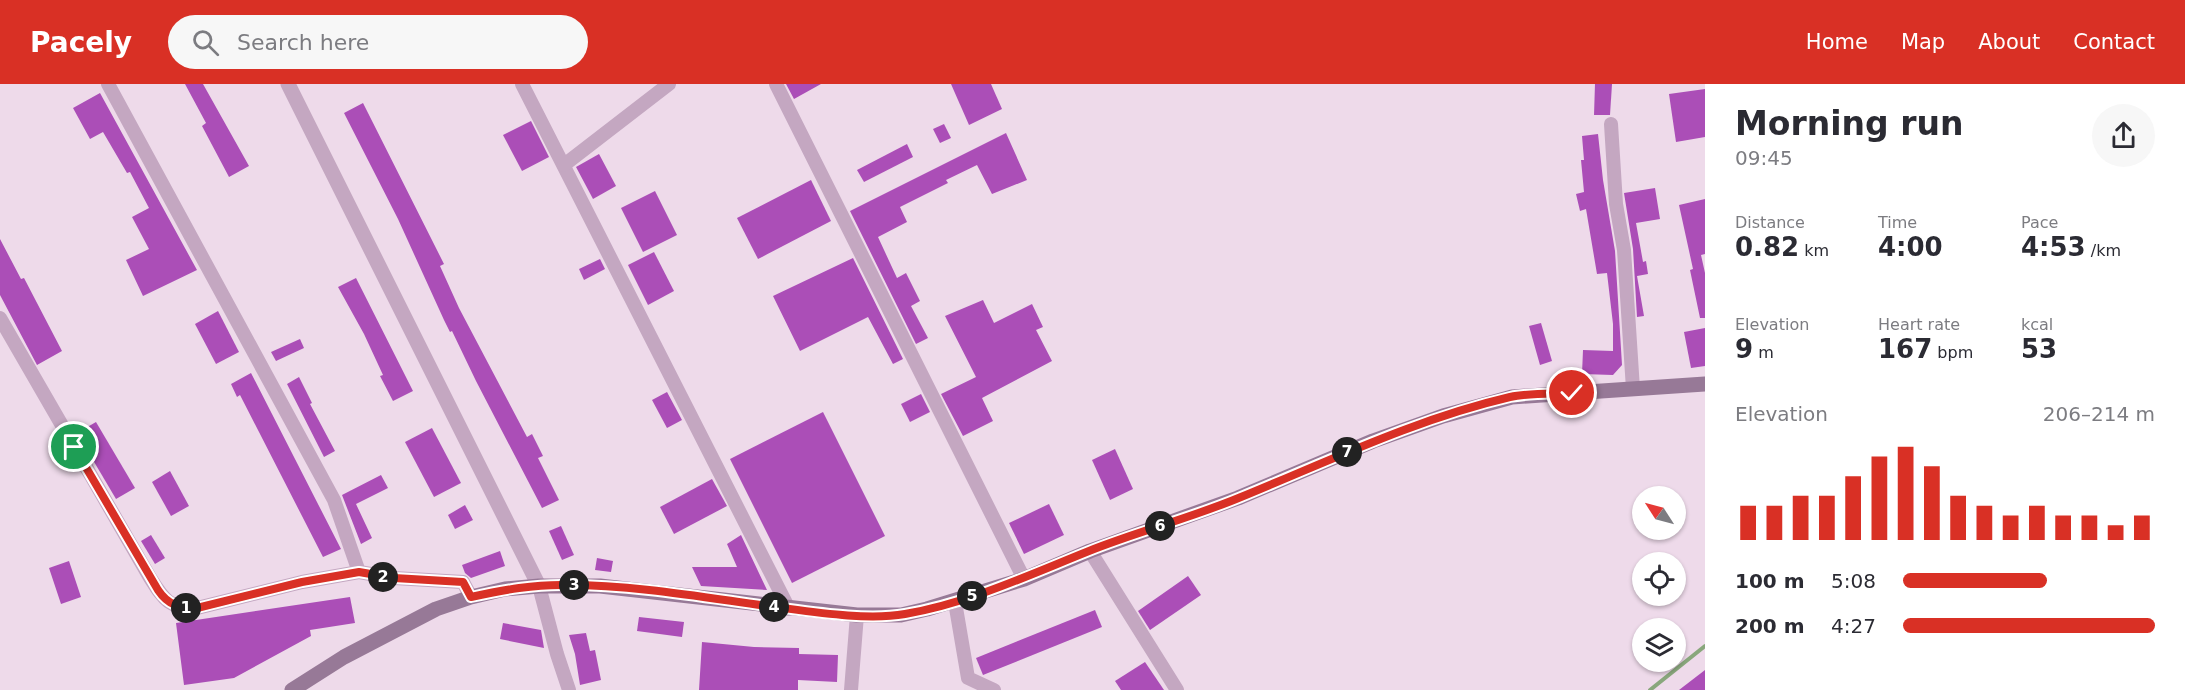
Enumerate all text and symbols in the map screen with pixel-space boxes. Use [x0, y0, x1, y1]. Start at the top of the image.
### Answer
search box [168, 15, 588, 69]
text: Pacely [30, 26, 132, 59]
icon: search [189, 26, 222, 59]
text: Search here [237, 30, 369, 55]
text: Home [1806, 30, 1868, 54]
text: Map [1901, 30, 1945, 54]
text: About [1978, 30, 2040, 54]
text: Contact [2073, 30, 2155, 54]
text: Morning run [1735, 104, 1963, 143]
button: share [2092, 104, 2155, 167]
text: 09:45 [1735, 146, 1793, 170]
text: Distance [1735, 213, 1805, 232]
text: Time [1878, 213, 1917, 232]
text: Pace [2021, 213, 2058, 232]
text: 0.82 [1735, 232, 1799, 262]
text: 4:00 [1878, 232, 1943, 262]
text: 4:53 [2021, 232, 2086, 262]
text: km [1799, 241, 1829, 260]
text: /km [2086, 241, 2121, 260]
text: Elevation [1735, 315, 1809, 334]
text: Heart rate [1878, 315, 1960, 334]
text: kcal [2021, 315, 2053, 334]
text: 9 [1735, 334, 1753, 364]
text: 167 [1878, 334, 1932, 364]
text: 53 [2021, 334, 2057, 364]
text: m [1753, 343, 1774, 362]
text: bpm [1932, 343, 1973, 362]
pin [1546, 367, 1597, 418]
icon: check [1555, 376, 1588, 409]
text: Elevation [1735, 402, 1828, 426]
text: 206–214 m [2043, 402, 2155, 426]
pin [48, 421, 99, 472]
icon: arrive [57, 430, 90, 463]
pin: 7 [1332, 437, 1362, 467]
text: 7 [1341, 442, 1353, 461]
north arrow [1632, 486, 1686, 540]
map controls [1632, 486, 1686, 672]
pin: 6 [1145, 511, 1175, 541]
text: 6 [1154, 516, 1166, 535]
button: locate [1632, 552, 1686, 606]
pin: 2 [368, 562, 398, 592]
text: 2 [377, 567, 389, 586]
text: 100 m [1735, 569, 1805, 593]
text: 5:08 [1831, 569, 1876, 593]
pin: 3 [559, 570, 589, 600]
text: 3 [568, 575, 580, 594]
pin: 5 [957, 581, 987, 611]
text: 5 [966, 586, 978, 605]
pin: 4 [759, 592, 789, 622]
pin: 1 [171, 593, 201, 623]
text: 4 [768, 597, 780, 616]
text: 1 [180, 598, 192, 617]
text: 200 m [1735, 614, 1805, 638]
text: 4:27 [1831, 614, 1876, 638]
button: layers [1632, 618, 1686, 672]

